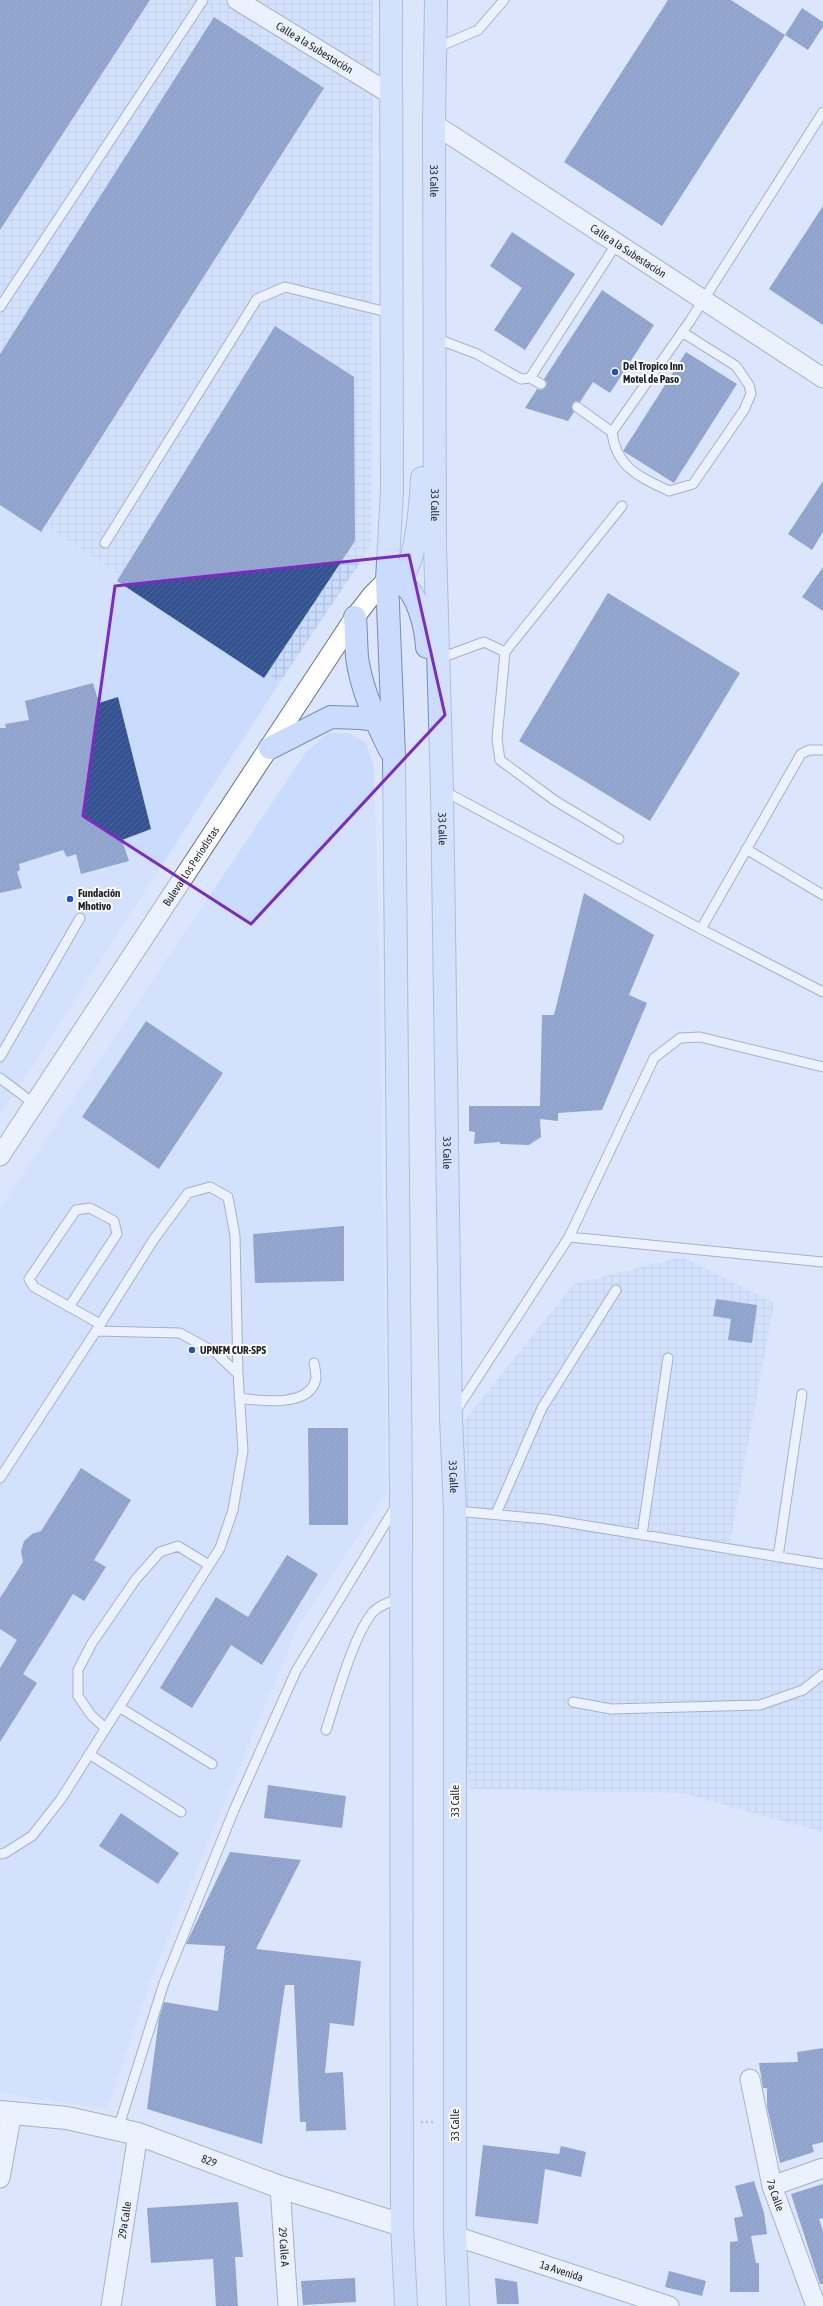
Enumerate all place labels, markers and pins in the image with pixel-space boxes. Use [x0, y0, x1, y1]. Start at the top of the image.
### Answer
place label: Del Tropico Inn Motel de Paso [623, 360, 683, 385]
marker: Del Tropico Inn Motel de Paso [610, 367, 620, 377]
place label: Fundación Mhotivo [78, 887, 120, 912]
marker: Fundación Mhotivo [65, 894, 75, 904]
place label: UPNFM CUR-SPS [200, 1344, 266, 1356]
marker: UPNFM CUR-SPS [187, 1345, 197, 1355]

